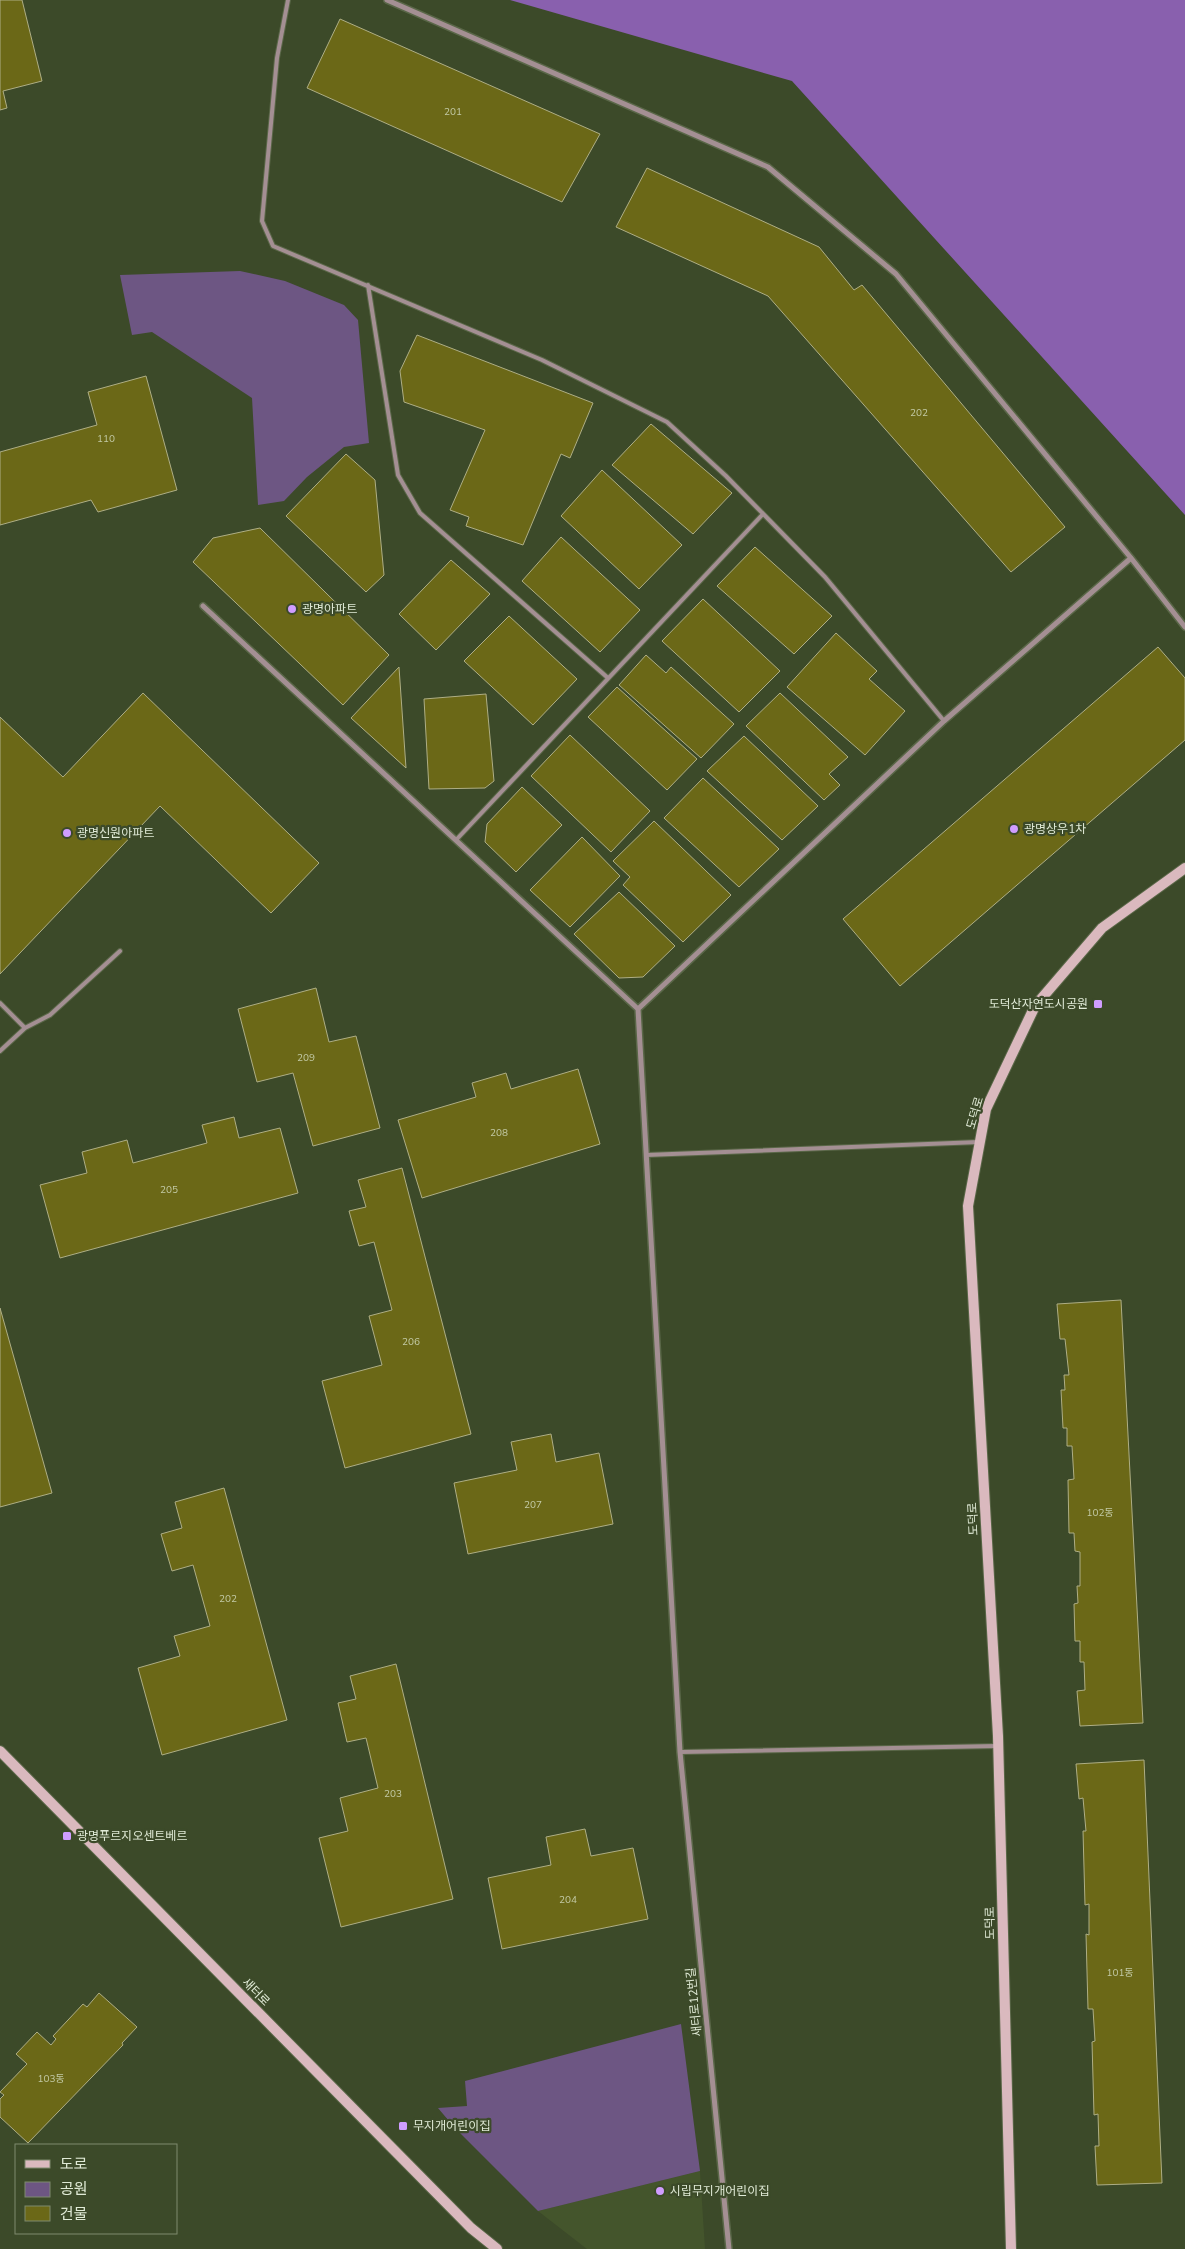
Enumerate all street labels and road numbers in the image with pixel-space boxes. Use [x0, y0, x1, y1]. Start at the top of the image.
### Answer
street label: 도덕로 [963, 1095, 987, 1131]
street label: 도덕로 [964, 1502, 982, 1536]
street label: 도덕로 [982, 1906, 998, 1940]
street label: 새터로12번길 [682, 1967, 706, 2037]
street label: 새터로 [239, 1975, 273, 2009]

